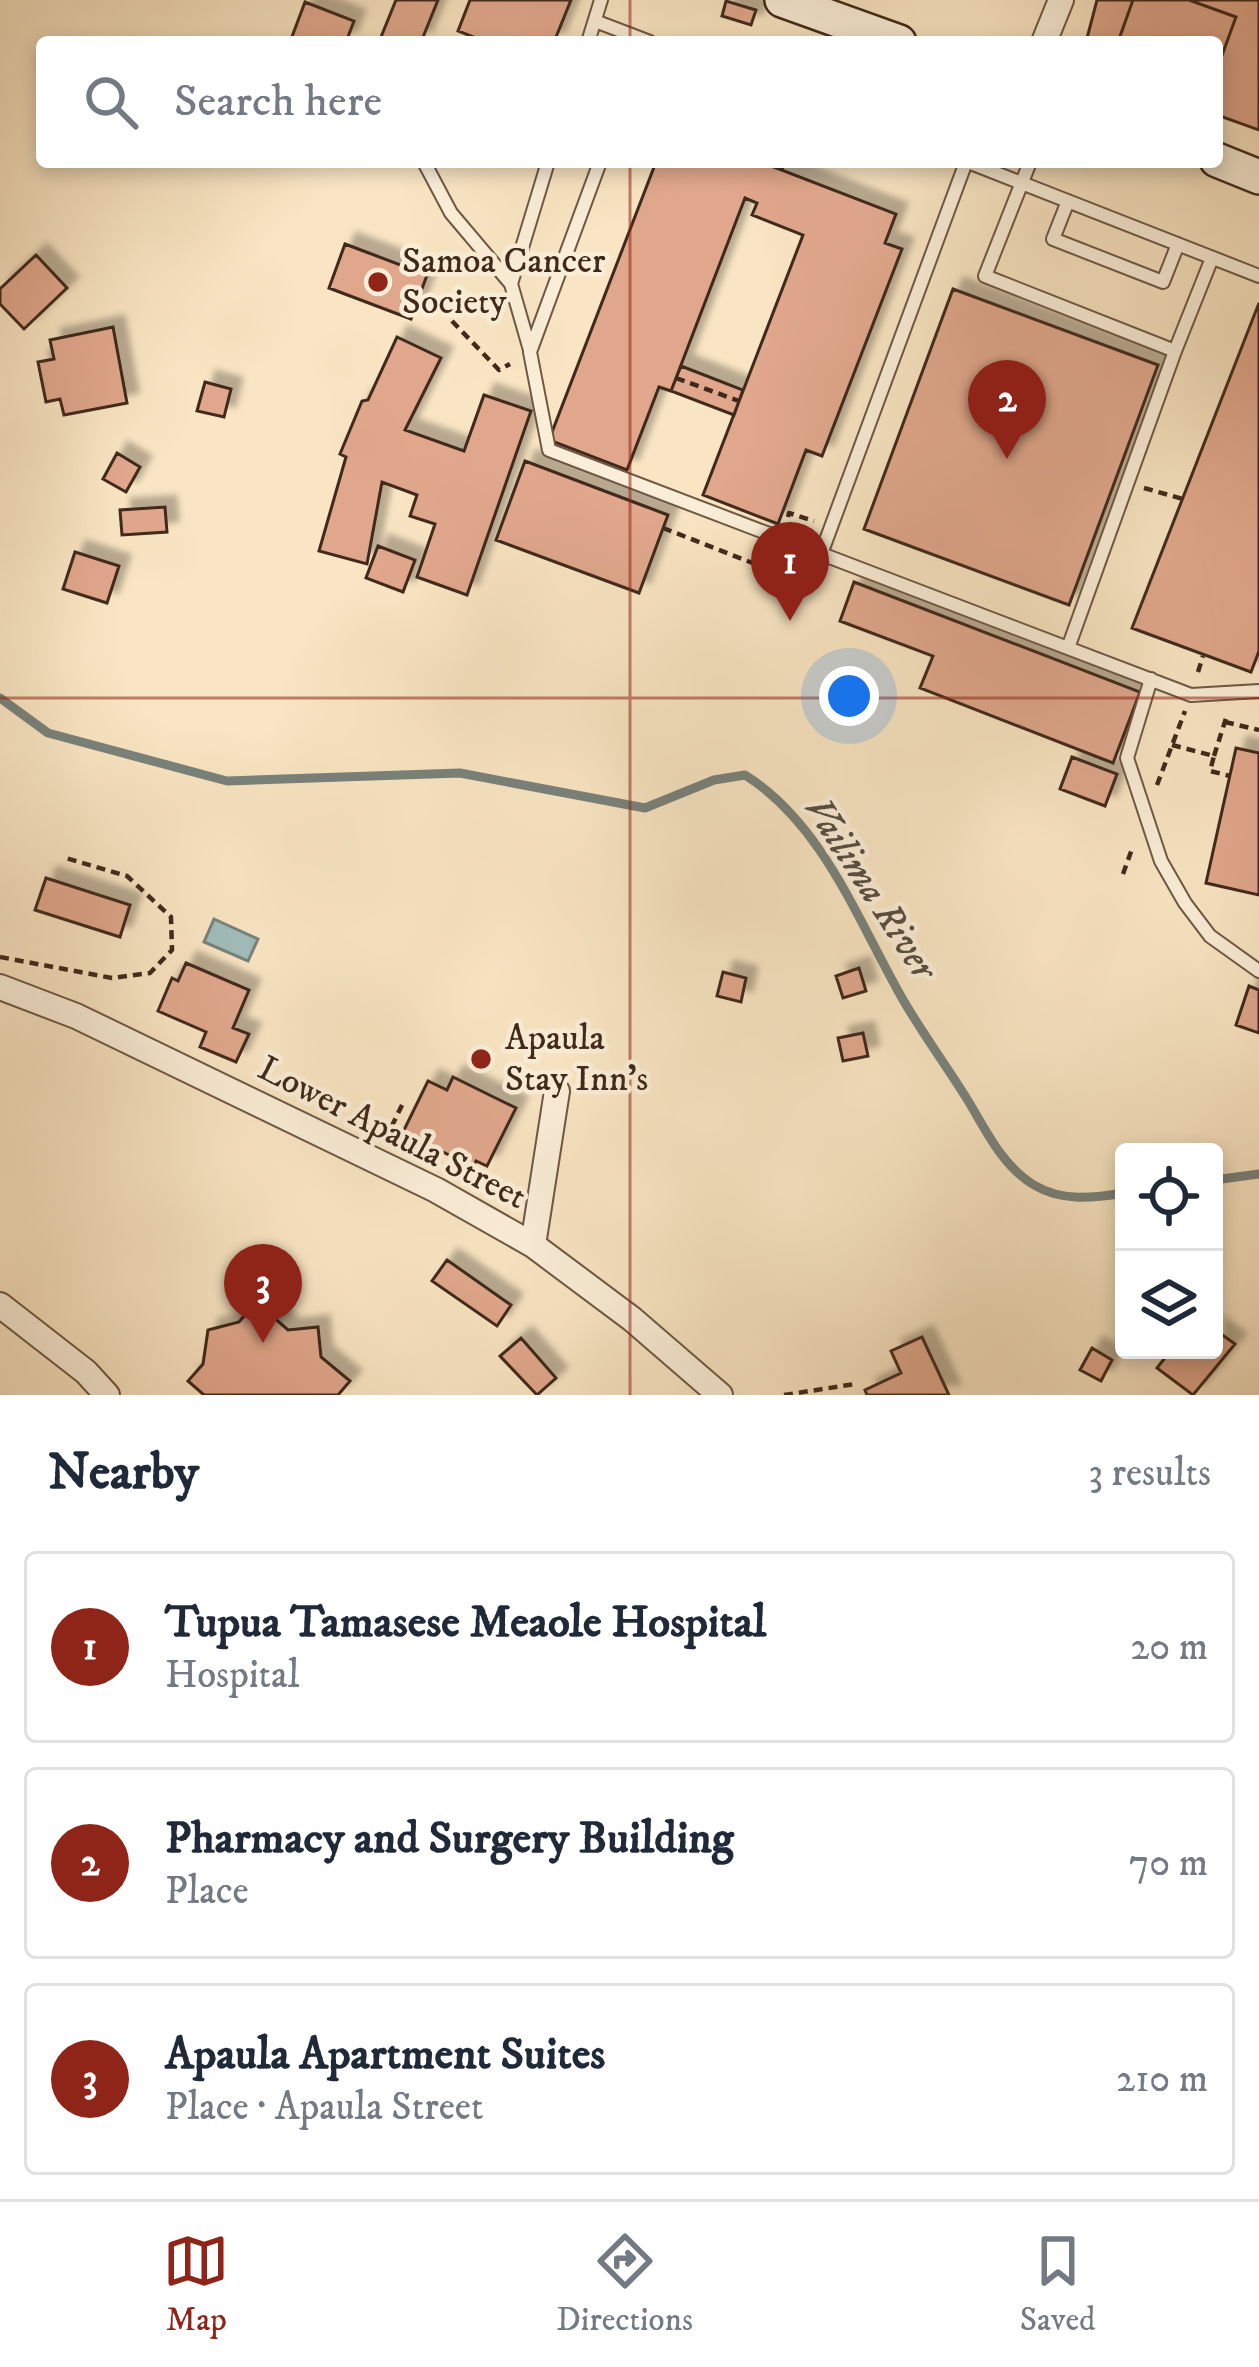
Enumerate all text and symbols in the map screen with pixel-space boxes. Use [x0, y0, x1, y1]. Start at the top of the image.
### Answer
search box [36, 36, 1223, 168]
icon: search [78, 69, 144, 135]
text: Search here [174, 74, 382, 130]
place label: Samoa Cancer Society [402, 239, 606, 325]
marker: Samoa Cancer Society [365, 269, 391, 295]
pin: 2 [968, 360, 1046, 459]
pin: 1 [751, 522, 829, 621]
your location [819, 666, 879, 726]
water label: Vailima River [793, 787, 949, 992]
place label: Apaula Stay Inn's [505, 1016, 648, 1102]
street label: Lower Apaula Street [250, 1046, 534, 1220]
marker: Apaula Stay Inn's [468, 1046, 494, 1072]
map controls [1115, 1143, 1223, 1359]
button: locate [1115, 1143, 1223, 1251]
pin: 3 [224, 1244, 302, 1343]
button: layers [1115, 1251, 1223, 1359]
text: Nearby [48, 1441, 199, 1505]
text: 3 results [1088, 1449, 1211, 1498]
text: Tupua Tamasese Meaole Hospital [165, 1595, 766, 1651]
text: 1 [83, 1623, 97, 1672]
text: 20 m [1130, 1623, 1208, 1672]
text: Hospital [165, 1651, 299, 1700]
text: Pharmacy and Surgery Building [165, 1811, 734, 1867]
text: 2 [80, 1839, 100, 1888]
text: 70 m [1129, 1839, 1208, 1888]
text: Place [165, 1867, 249, 1916]
text: Apaula Apartment Suites [165, 2027, 605, 2083]
text: 3 [83, 2055, 97, 2104]
text: 210 m [1116, 2055, 1208, 2104]
text: Place · Apaula Street [165, 2083, 484, 2132]
tab: Map [163, 2228, 229, 2341]
tab: Directions [556, 2228, 693, 2341]
tab: Saved [1020, 2228, 1096, 2341]

